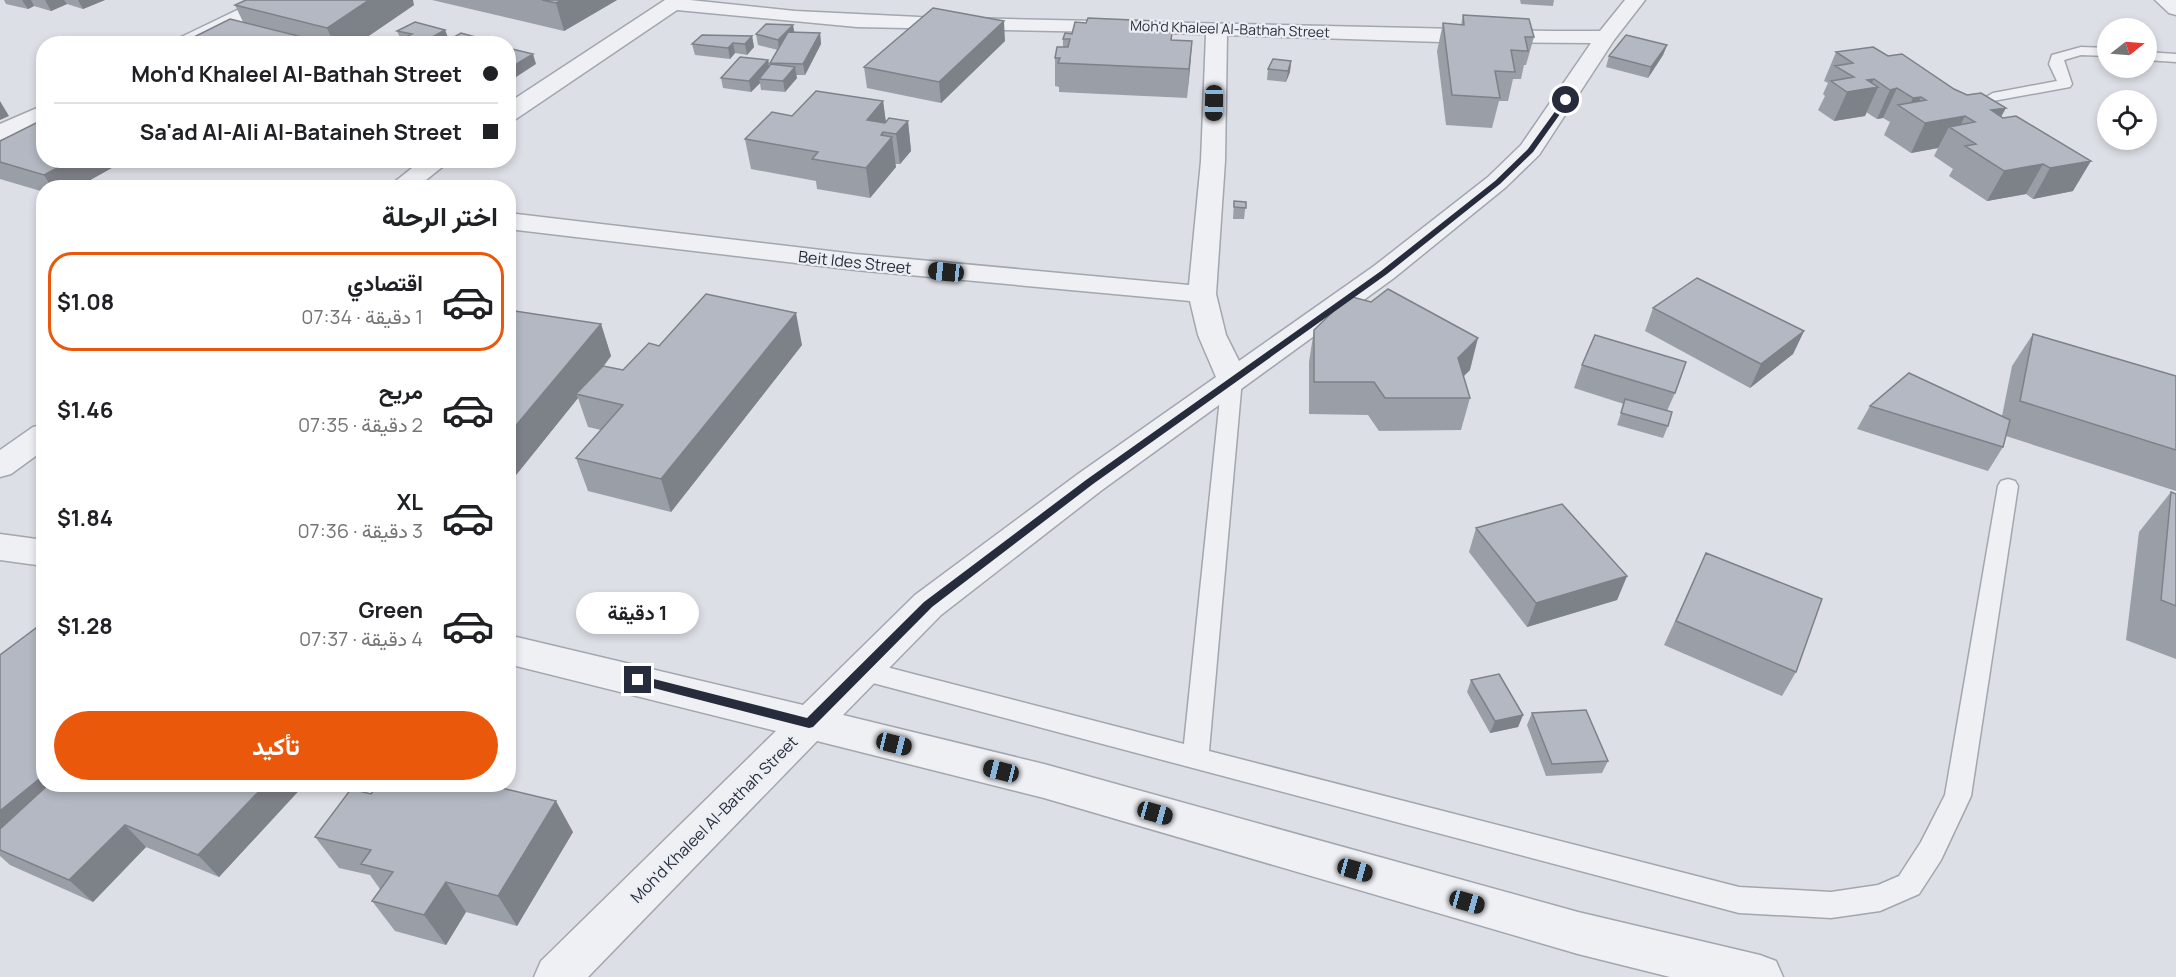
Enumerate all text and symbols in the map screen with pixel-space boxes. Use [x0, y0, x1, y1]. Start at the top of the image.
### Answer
street label: Moh'd Khaleel Al-Bathah Street [1130, 16, 1330, 41]
north arrow [2097, 18, 2157, 78]
map controls [2097, 18, 2157, 150]
text: Moh'd Khaleel Al-Bathah Street [131, 59, 462, 89]
car [1205, 85, 1223, 121]
route start [1552, 86, 1579, 113]
button: locate [2097, 90, 2157, 150]
text: Sa'ad Al-Ali Al-Bataineh Street [140, 117, 462, 147]
text: اختر الرحلة [382, 197, 498, 234]
street label: Beit Ides Street [797, 245, 913, 279]
car [927, 261, 965, 283]
text: اقتصادي [347, 268, 423, 298]
icon: car [441, 275, 495, 329]
text: $1.08 [57, 287, 114, 317]
text: 1 دقيقة · 07:34 [301, 303, 423, 330]
text: مريح [379, 376, 423, 406]
icon: car [441, 383, 495, 437]
text: $1.46 [57, 395, 113, 425]
text: 2 دقيقة · 07:35 [298, 411, 423, 438]
text: XL [397, 487, 423, 517]
icon: car [441, 491, 495, 545]
text: $1.84 [57, 503, 113, 533]
text: 3 دقيقة · 07:36 [297, 517, 423, 544]
callout: 1 دقيقة [576, 593, 700, 635]
text: Green [358, 595, 423, 625]
icon: car [441, 599, 495, 653]
text: 1 دقيقة [608, 599, 667, 626]
text: $1.28 [57, 611, 113, 641]
text: 4 دقيقة · 07:37 [299, 625, 423, 652]
route end [624, 666, 651, 693]
button: تأكيد [54, 711, 498, 780]
street label: Moh'd Khaleel Al-Bathah Street [626, 731, 802, 907]
car [874, 731, 914, 757]
car [981, 758, 1021, 784]
car [1135, 799, 1175, 827]
car [1335, 856, 1375, 884]
car [1447, 888, 1487, 916]

